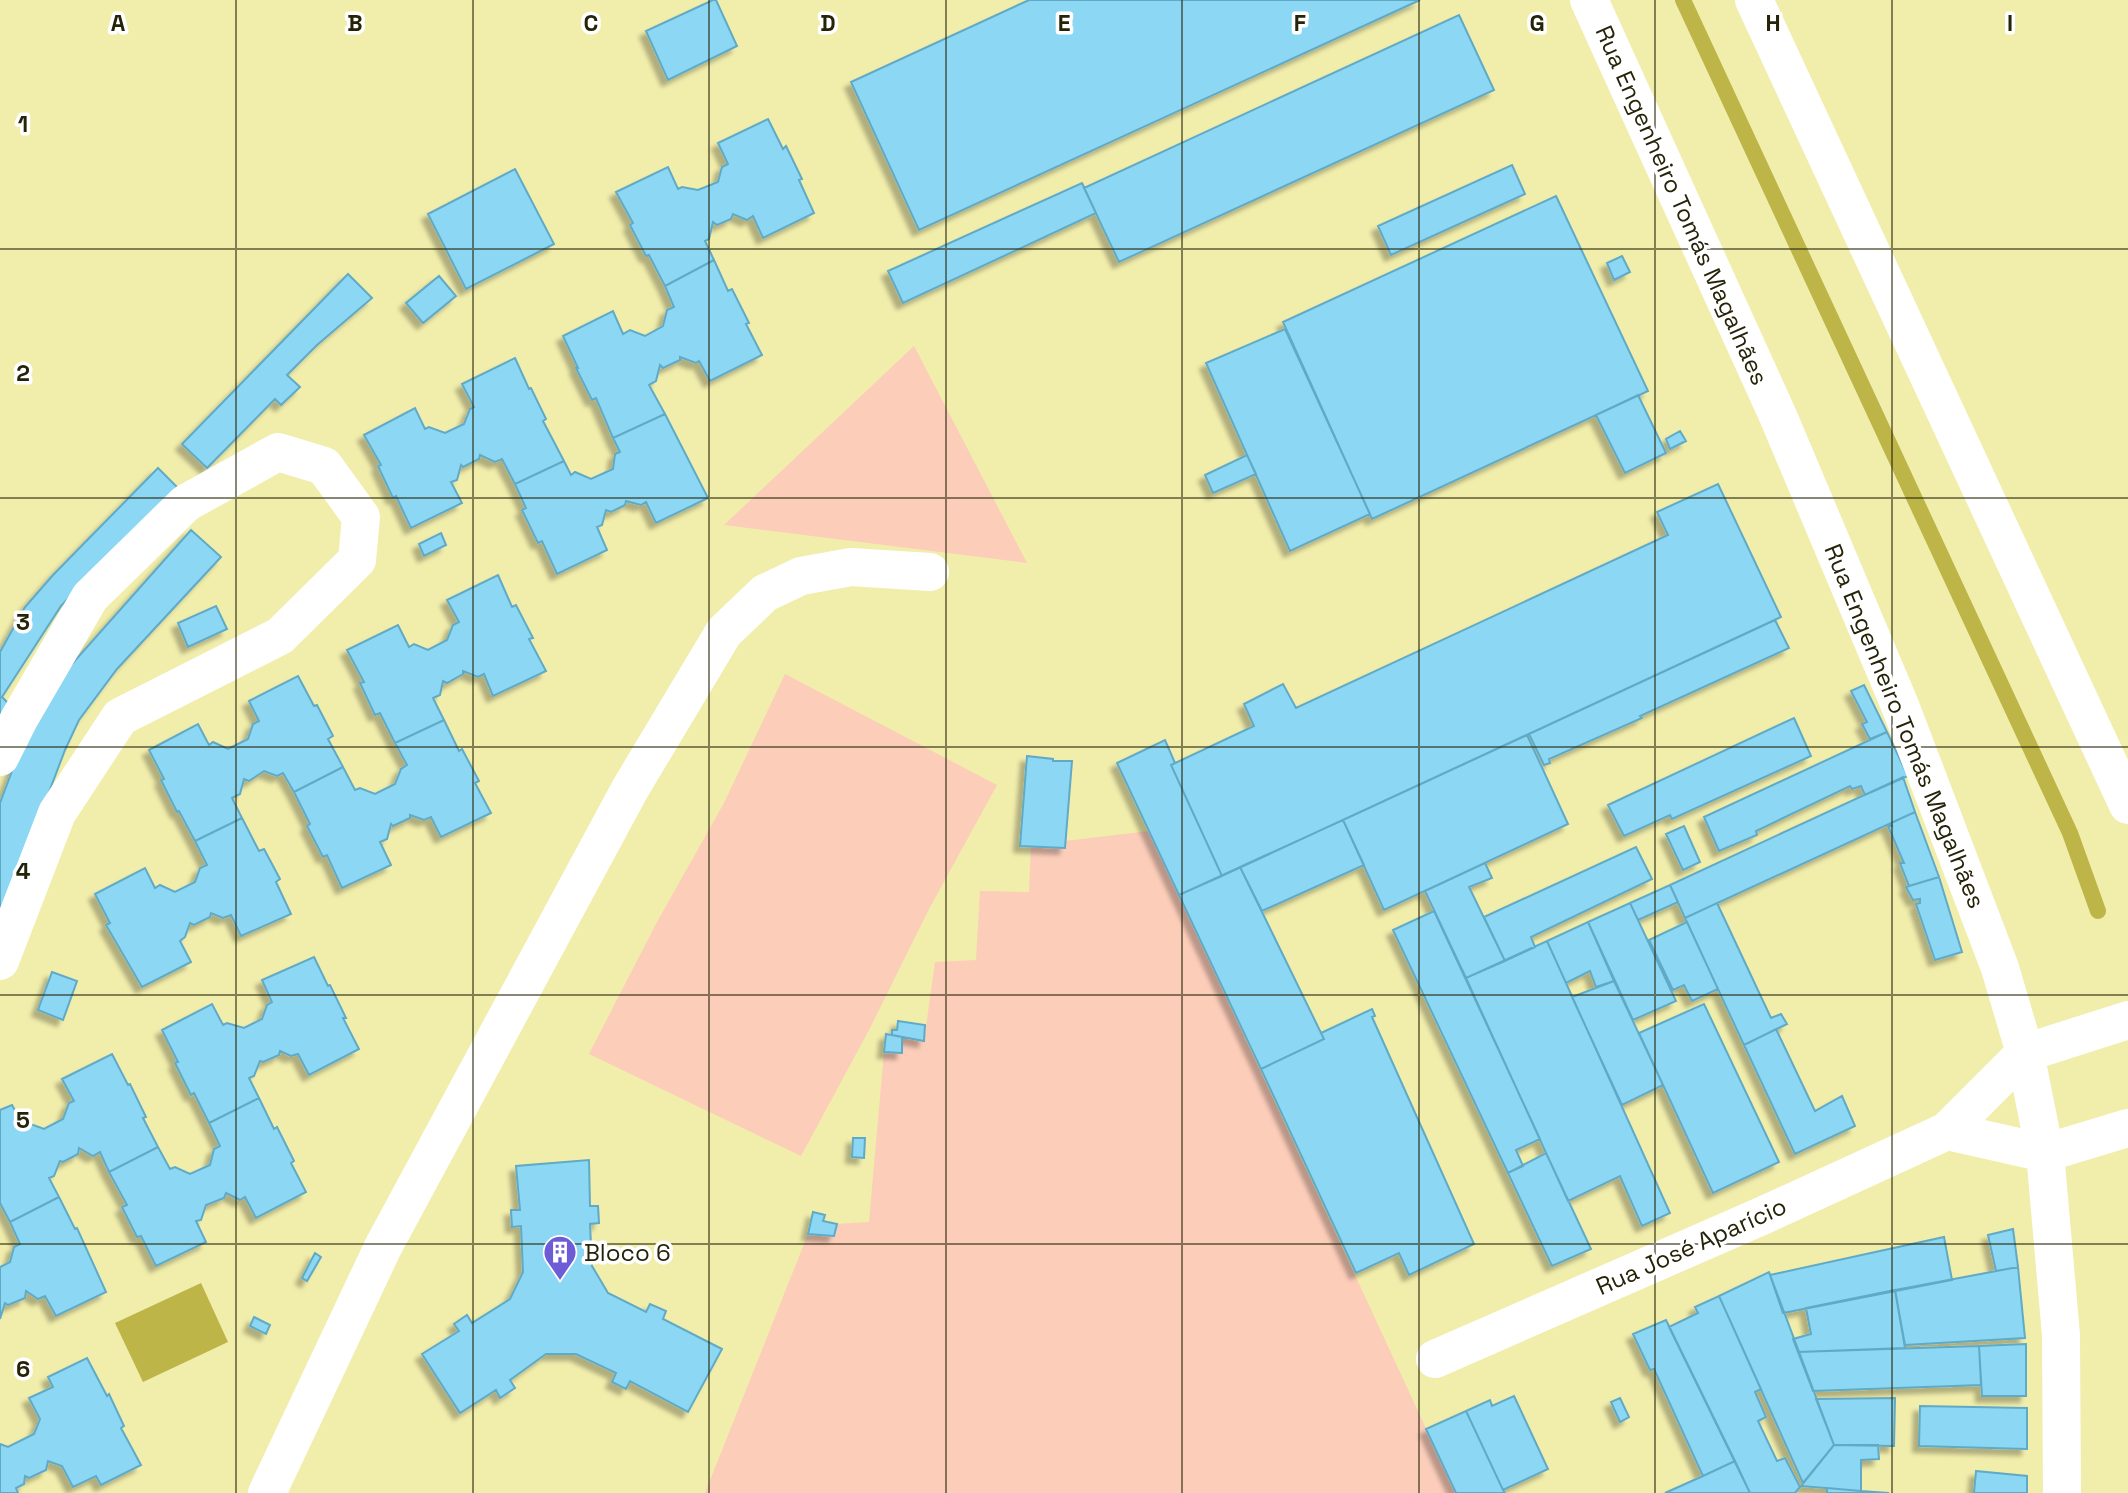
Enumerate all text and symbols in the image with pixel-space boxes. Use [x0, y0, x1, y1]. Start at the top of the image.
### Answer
text: A [111, 8, 126, 38]
text: B [347, 8, 363, 38]
text: C [584, 8, 598, 38]
text: D [820, 8, 836, 38]
text: E [1058, 8, 1070, 38]
text: F [1294, 8, 1306, 38]
text: G [1529, 8, 1545, 38]
text: H [1765, 8, 1781, 38]
text: I [2007, 8, 2013, 38]
street label: Rua Engenheiro Tomás Magalhães [1588, 20, 1776, 390]
text: 1 [18, 109, 28, 139]
text: 2 [16, 358, 30, 388]
street label: Rua Engenheiro Tomás Magalhães [1818, 539, 1992, 913]
text: 3 [16, 607, 30, 637]
text: 4 [16, 856, 31, 886]
text: 5 [16, 1105, 30, 1135]
street label: Rua José Aparício [1591, 1190, 1791, 1302]
building icon: Bloco 6 [541, 1233, 579, 1282]
place label: Bloco 6 [584, 1237, 671, 1268]
text: 6 [16, 1354, 30, 1384]

